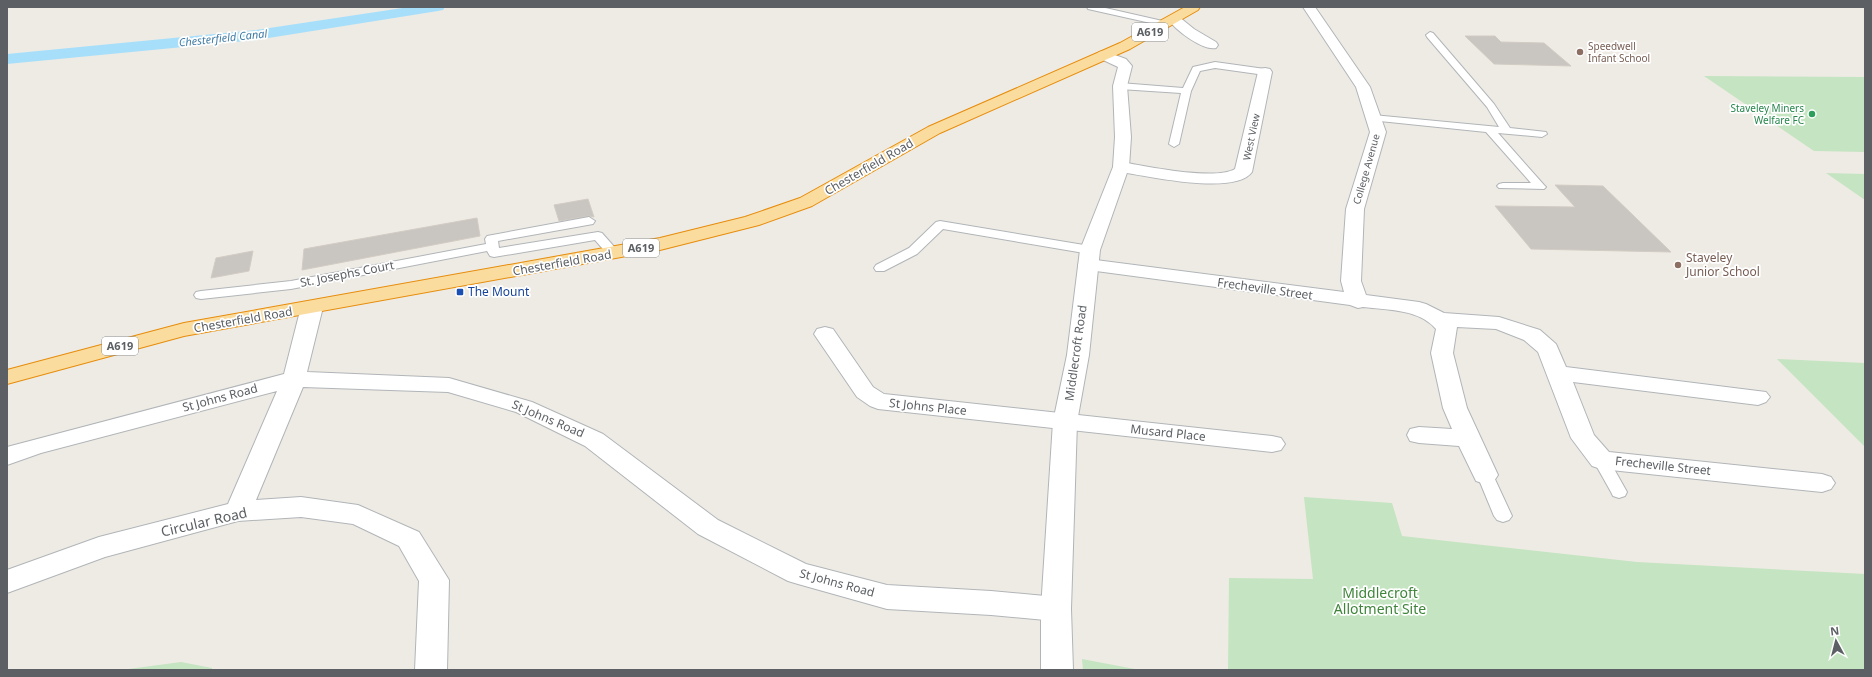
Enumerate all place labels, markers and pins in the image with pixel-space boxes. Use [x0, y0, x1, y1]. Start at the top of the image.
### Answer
place label: Speedwell Infant School [1588, 39, 1650, 65]
marker: Speedwell Infant School [1575, 47, 1585, 57]
place label: Staveley Miners Welfare FC [1730, 101, 1805, 127]
marker: Staveley Miners Welfare FC [1807, 109, 1817, 119]
place label: Staveley Junior School [1685, 249, 1760, 280]
marker: Staveley Junior School [1673, 260, 1683, 270]
place label: The Mount [468, 283, 530, 300]
marker: The Mount [455, 287, 465, 297]

